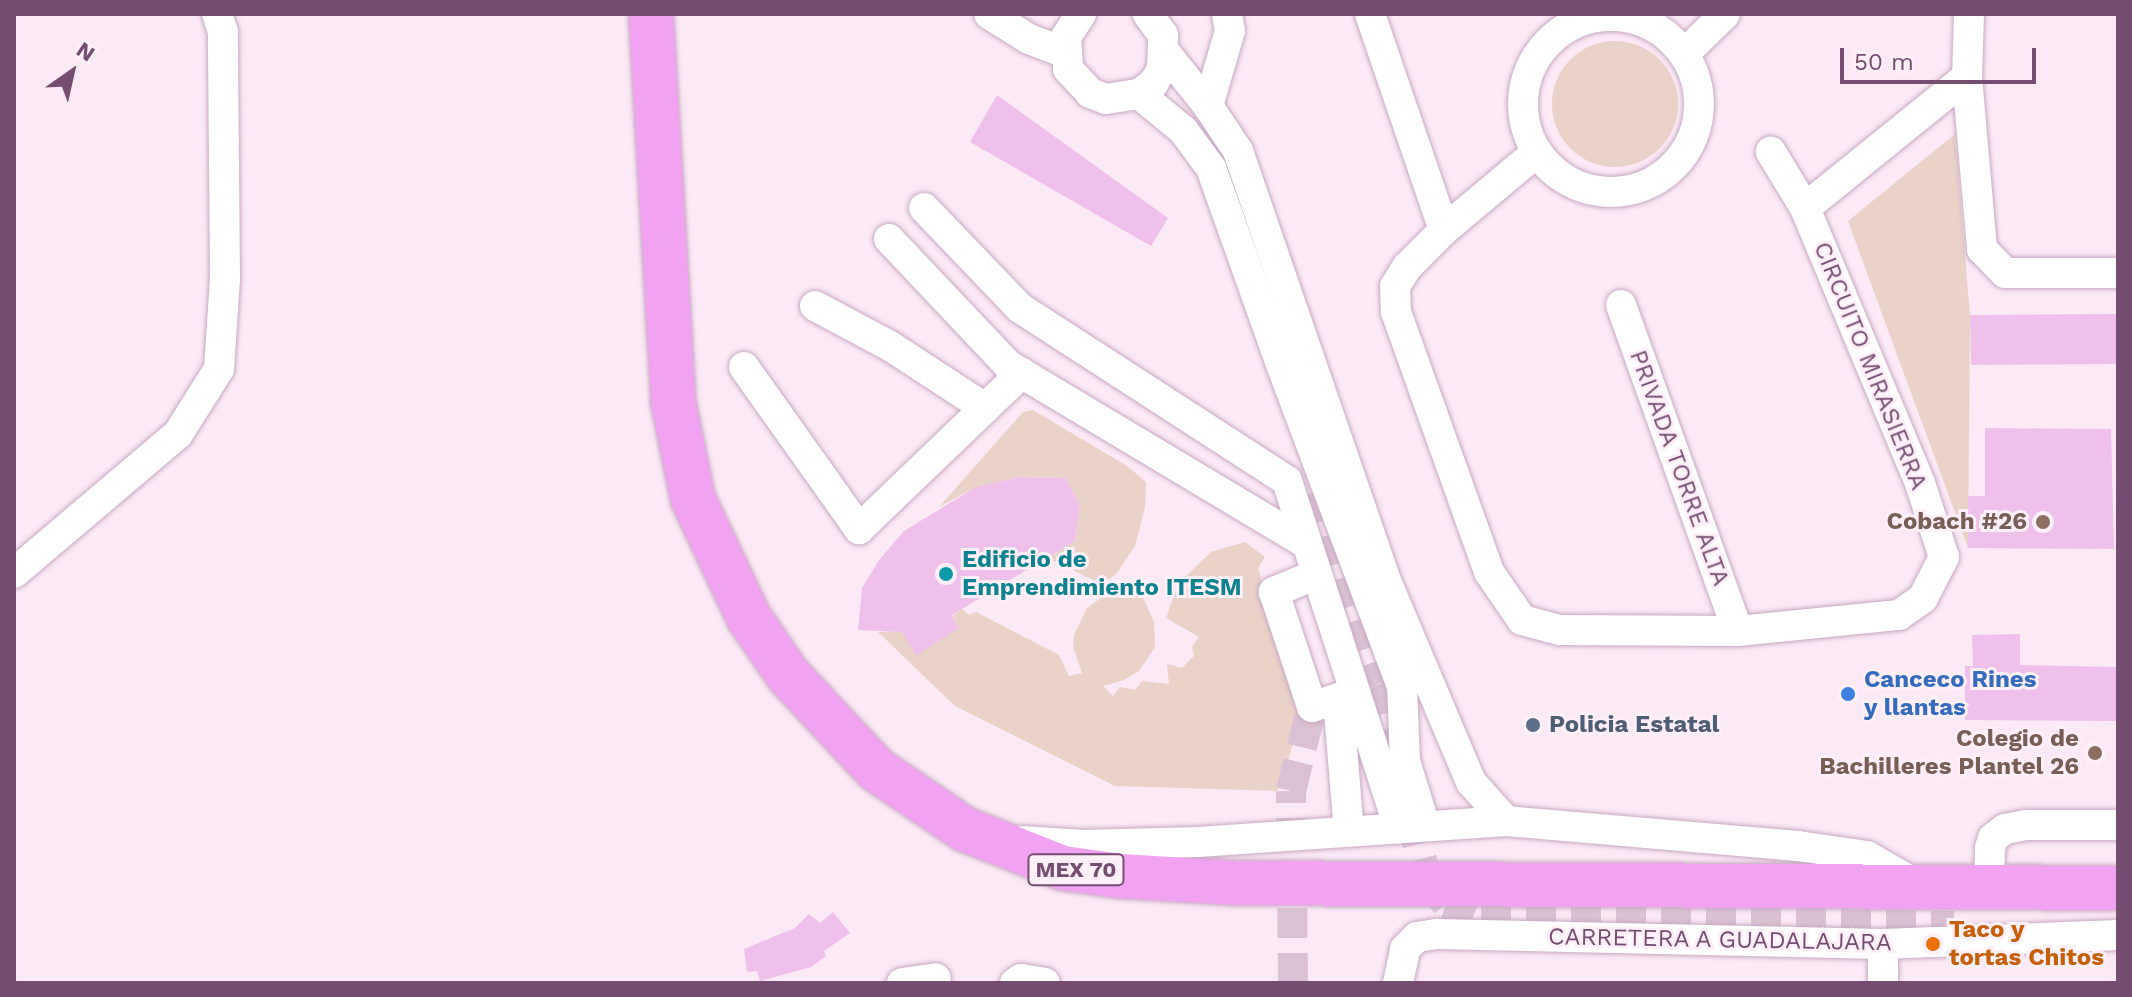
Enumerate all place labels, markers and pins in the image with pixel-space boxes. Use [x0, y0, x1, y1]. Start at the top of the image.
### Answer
place label: Cobach #26 [1887, 508, 2027, 536]
marker: Cobach #26 [2034, 513, 2052, 531]
place label: Edificio de Emprendimiento ITESM [962, 546, 1242, 602]
marker: Edificio de Emprendimiento ITESM [937, 565, 955, 583]
place label: Canceco Rines y llantas [1864, 666, 2037, 722]
marker: Canceco Rines y llantas [1839, 685, 1857, 703]
place label: Policia Estatal [1549, 711, 1720, 739]
marker: Policia Estatal [1524, 716, 1542, 734]
place label: Colegio de Bachilleres Plantel 26 [1819, 725, 2079, 781]
marker: Colegio de Bachilleres Plantel 26 [2086, 744, 2104, 762]
place label: Taco y tortas Chitos [1949, 916, 2104, 972]
marker: Taco y tortas Chitos [1924, 935, 1942, 953]

